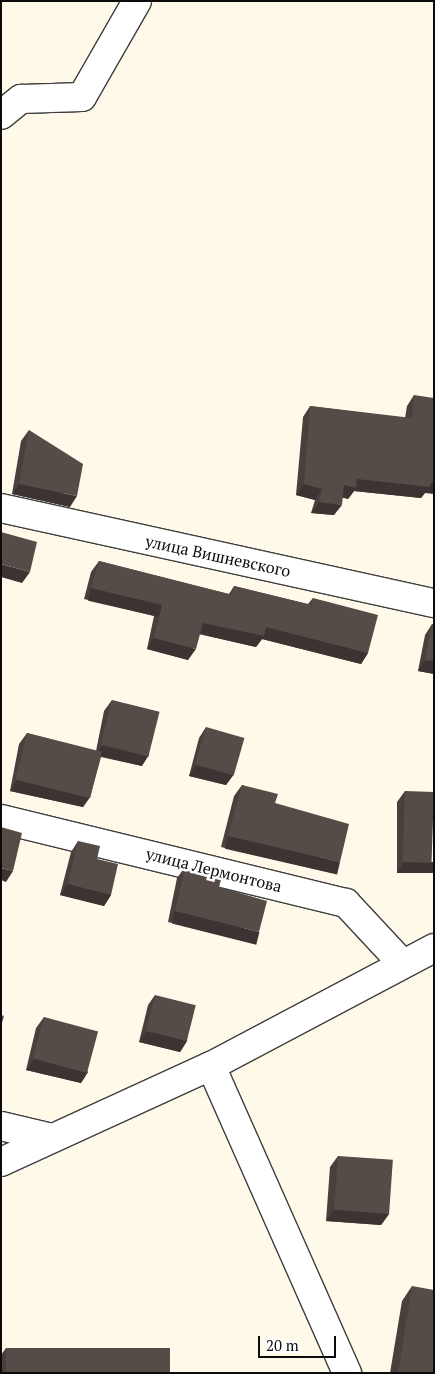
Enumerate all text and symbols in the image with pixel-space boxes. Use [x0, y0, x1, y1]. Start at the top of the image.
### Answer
street label: улица Вишневского [144, 531, 292, 581]
street label: улица Лермонтова [144, 844, 284, 896]
scale bar [260, 1326, 338, 1358]
text: 20 m [266, 1335, 299, 1355]

